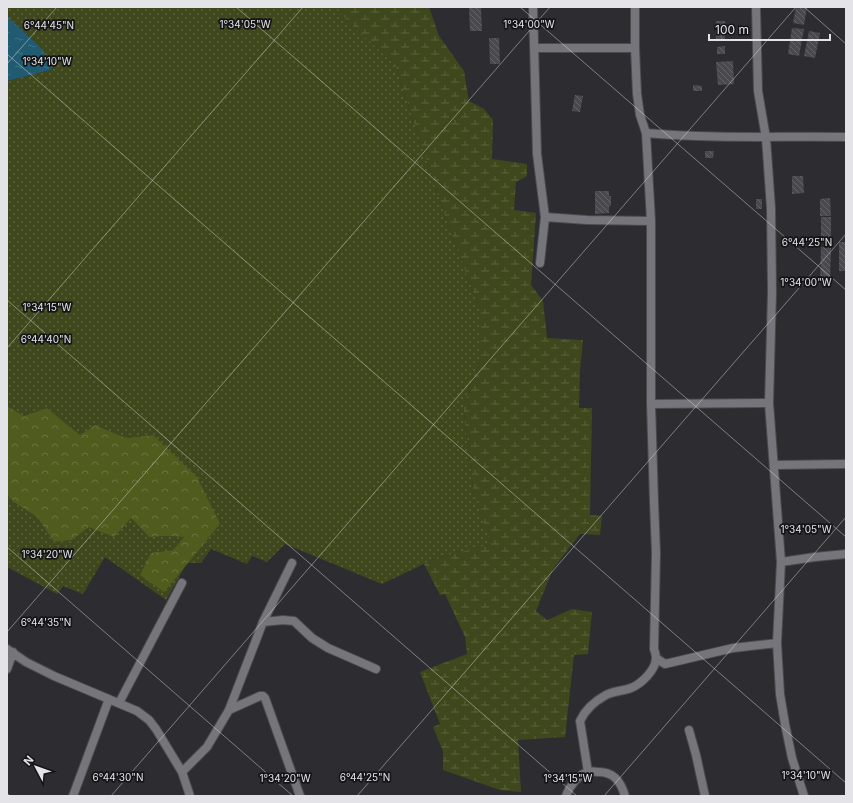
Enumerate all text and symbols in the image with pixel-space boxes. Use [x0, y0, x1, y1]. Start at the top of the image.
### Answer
scale bar [709, 16, 830, 42]
text: 1°34'05"W [219, 18, 271, 30]
text: 1°34'00"W [503, 18, 555, 30]
text: 6°44'45"N [24, 19, 74, 31]
text: 100 m [715, 22, 749, 37]
text: 1°34'10"W [22, 55, 72, 67]
text: 6°44'25"N [782, 236, 832, 248]
text: 1°34'00"W [780, 276, 832, 288]
text: 1°34'15"W [23, 301, 72, 313]
text: 6°44'40"N [21, 333, 71, 345]
text: 1°34'05"W [780, 523, 832, 535]
text: 1°34'20"W [21, 548, 73, 560]
text: 6°44'35"N [21, 616, 71, 628]
north arrow [16, 747, 56, 787]
text: N [20, 753, 36, 768]
text: 1°34'10"W [781, 769, 831, 781]
text: 6°44'30"N [93, 771, 143, 783]
text: 6°44'25"N [340, 771, 390, 783]
text: 1°34'20"W [259, 772, 311, 784]
text: 1°34'15"W [544, 772, 593, 784]

